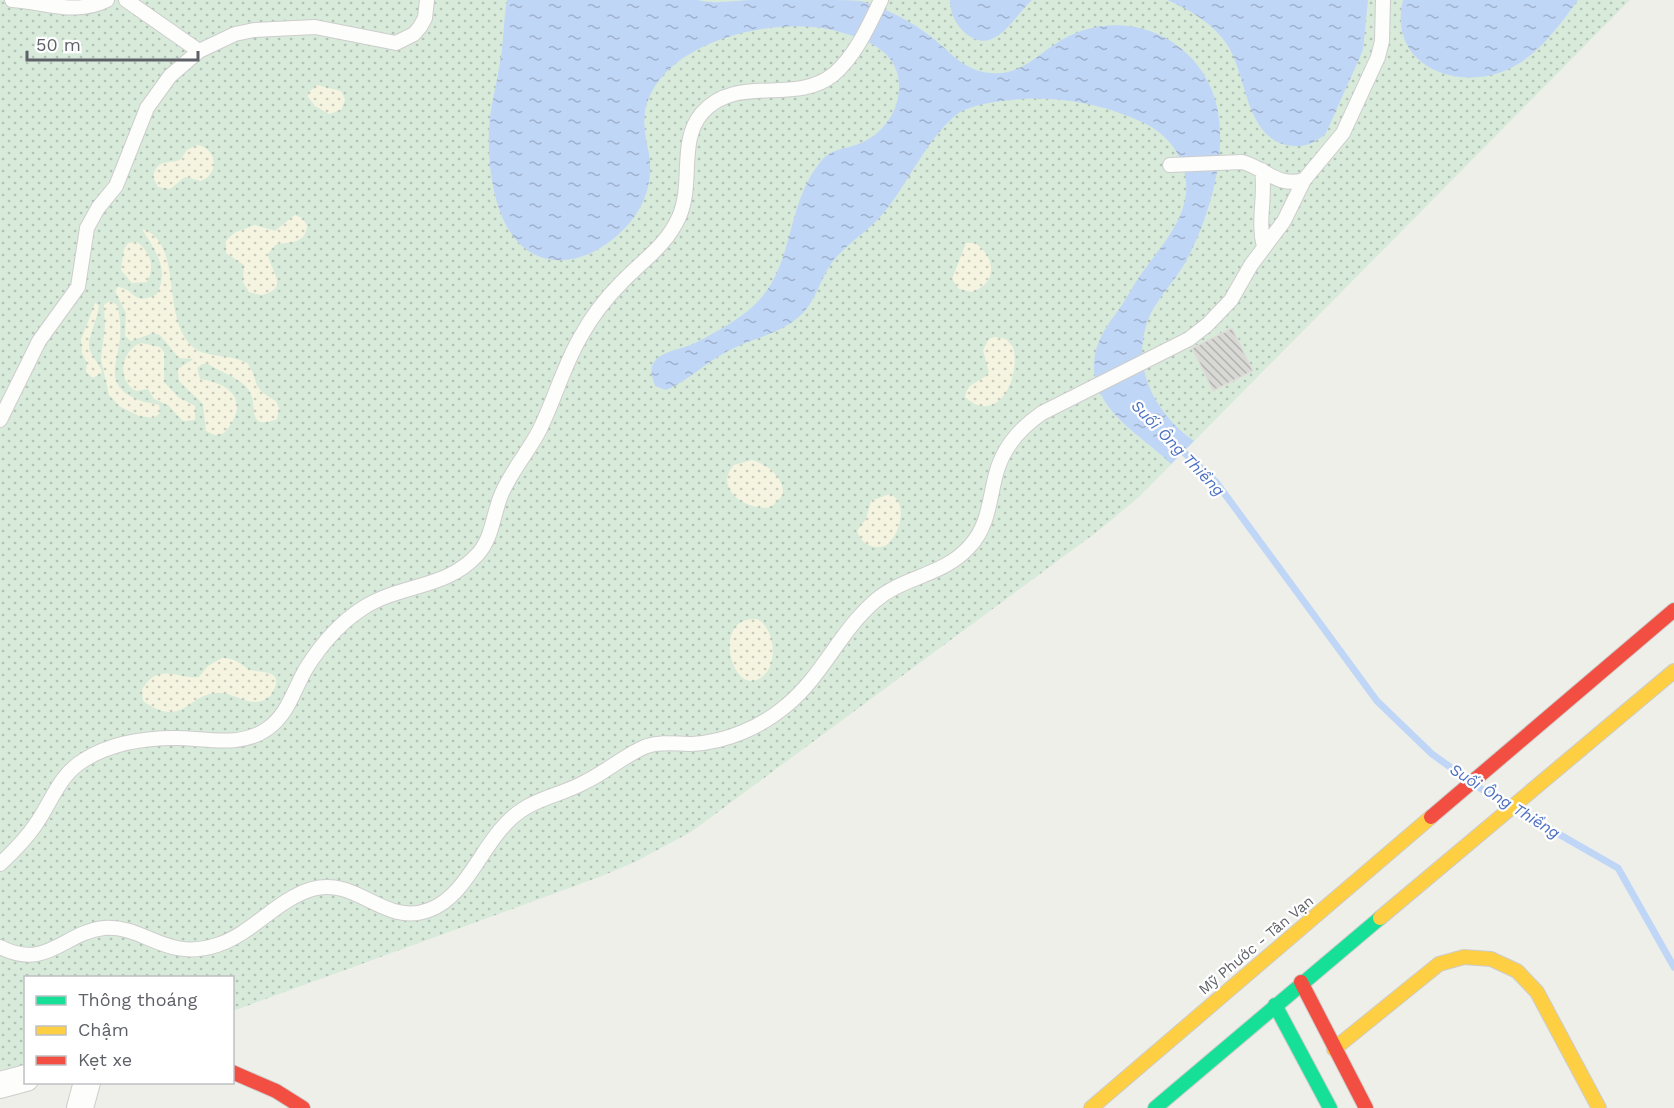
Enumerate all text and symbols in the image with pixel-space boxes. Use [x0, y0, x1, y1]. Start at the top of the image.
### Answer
scale bar [27, 24, 198, 62]
text: 50 m [36, 34, 81, 55]
water label: Suối Ông Thiềng [1127, 396, 1229, 500]
water label: Suối Ông Thiềng [1446, 759, 1564, 843]
street label: Mỹ Phước - Tân Vạn [1195, 892, 1317, 998]
legend [24, 976, 234, 1084]
text: Thông thoáng [78, 989, 198, 1010]
text: Chậm [78, 1019, 129, 1040]
text: Kẹt xe [78, 1049, 132, 1070]

